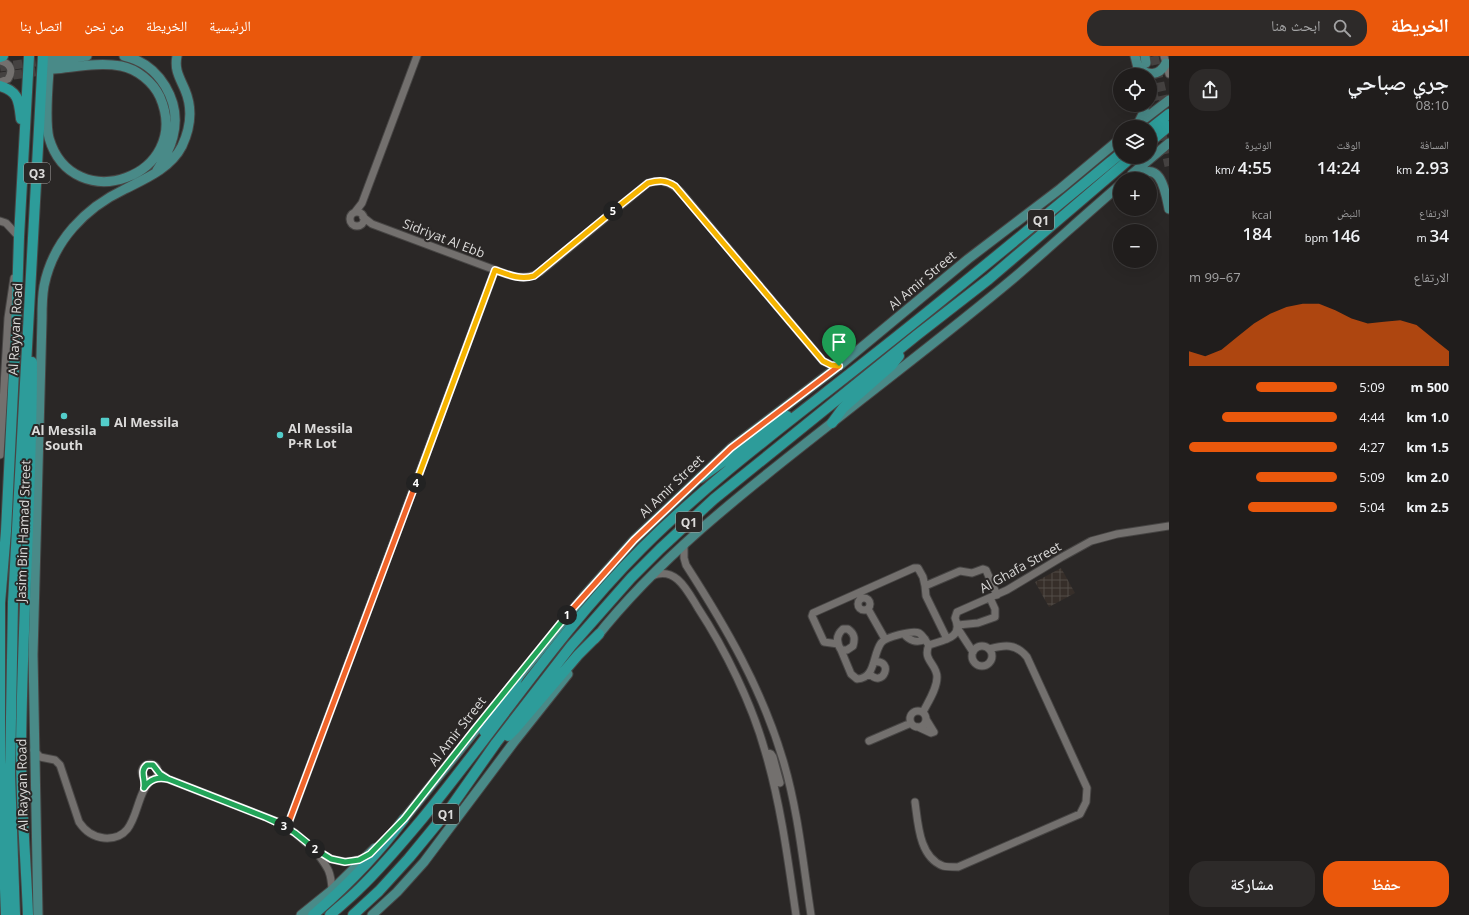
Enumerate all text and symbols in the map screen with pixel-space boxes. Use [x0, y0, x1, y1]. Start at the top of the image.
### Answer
search box [1087, 10, 1367, 46]
text: الخريطة [1391, 12, 1449, 38]
text: ابحث هنا [1271, 15, 1321, 35]
text: اتصل بنا [20, 16, 62, 35]
text: من نحن [84, 16, 124, 35]
text: الخريطة [146, 16, 187, 35]
text: الرئيسية [209, 16, 251, 35]
icon: search [1331, 17, 1353, 39]
text: جري صباحي [1347, 66, 1449, 96]
map controls [1113, 68, 1157, 268]
button: locate [1113, 68, 1157, 112]
button: share [1189, 69, 1231, 111]
text: 08:10 [1416, 96, 1449, 114]
button: layers [1113, 120, 1157, 164]
text: الوتيرة [1245, 137, 1272, 152]
text: الوقت [1337, 137, 1360, 152]
text: المسافة [1420, 137, 1449, 152]
text: 4:55 [1238, 156, 1272, 179]
text: 14:24 [1317, 156, 1360, 179]
text: 2.93 [1415, 156, 1449, 179]
text: /km [1215, 162, 1238, 177]
text: km [1396, 162, 1415, 177]
road number: Q3 [24, 163, 50, 183]
button: + [1113, 172, 1157, 216]
pin: 5 [603, 201, 623, 221]
text: 5 [610, 203, 616, 218]
text: النبض [1337, 205, 1360, 220]
text: الارتفاع [1419, 205, 1449, 220]
text: kcal [1252, 207, 1272, 222]
road number: Q1 [1028, 210, 1054, 230]
street label: Sidriyat Al Ebb [400, 214, 488, 262]
text: 184 [1243, 222, 1272, 245]
button: − [1113, 224, 1157, 268]
text: 146 [1331, 224, 1360, 247]
text: 34 [1430, 224, 1449, 247]
text: bpm [1305, 230, 1331, 245]
text: m [1417, 230, 1430, 245]
street label: Al Amir Street [884, 246, 960, 314]
text: 67–99 m [1189, 268, 1241, 286]
text: الارتفاع [1414, 268, 1449, 286]
street label: Al Rayyan Road [4, 282, 26, 376]
pin [822, 325, 856, 366]
icon: arrive [828, 331, 850, 353]
text: 5:09 [1359, 378, 1385, 396]
text: 500 m [1411, 378, 1449, 396]
text: 4:44 [1359, 408, 1385, 426]
text: 1.0 km [1406, 408, 1449, 426]
marker: Al Messila South [59, 411, 69, 421]
place label: Al Messila [114, 413, 179, 431]
marker: Al Messila [99, 416, 111, 428]
place label: Al Messila P+R Lot [288, 419, 353, 452]
place label: Al Messila South [32, 421, 96, 454]
marker: Al Messila P+R Lot [275, 430, 285, 440]
text: 4:27 [1359, 438, 1385, 456]
text: 1.5 km [1406, 438, 1449, 456]
street label: Al Amir Street [635, 450, 708, 521]
street label: Jasim Bin Hamad Street [11, 459, 34, 604]
text: 5:09 [1359, 468, 1385, 486]
text: 2.0 km [1406, 468, 1449, 486]
pin: 4 [406, 473, 426, 493]
text: 4 [413, 475, 419, 490]
text: 5:04 [1359, 498, 1385, 516]
text: 2.5 km [1406, 498, 1449, 516]
road number: Q1 [676, 512, 702, 532]
street label: Al Ghafa Street [976, 537, 1064, 597]
pin: 1 [557, 605, 577, 625]
text: 1 [564, 607, 570, 622]
street label: Al Amir Street [424, 692, 490, 769]
street label: Al Rayyan Road [12, 738, 32, 832]
road number: Q1 [433, 804, 459, 824]
pin: 3 [274, 816, 294, 836]
text: 3 [281, 818, 287, 833]
pin: 2 [305, 839, 325, 859]
text: 2 [312, 841, 318, 856]
button: مشاركة [1189, 861, 1315, 907]
button: حفظ [1323, 861, 1449, 907]

